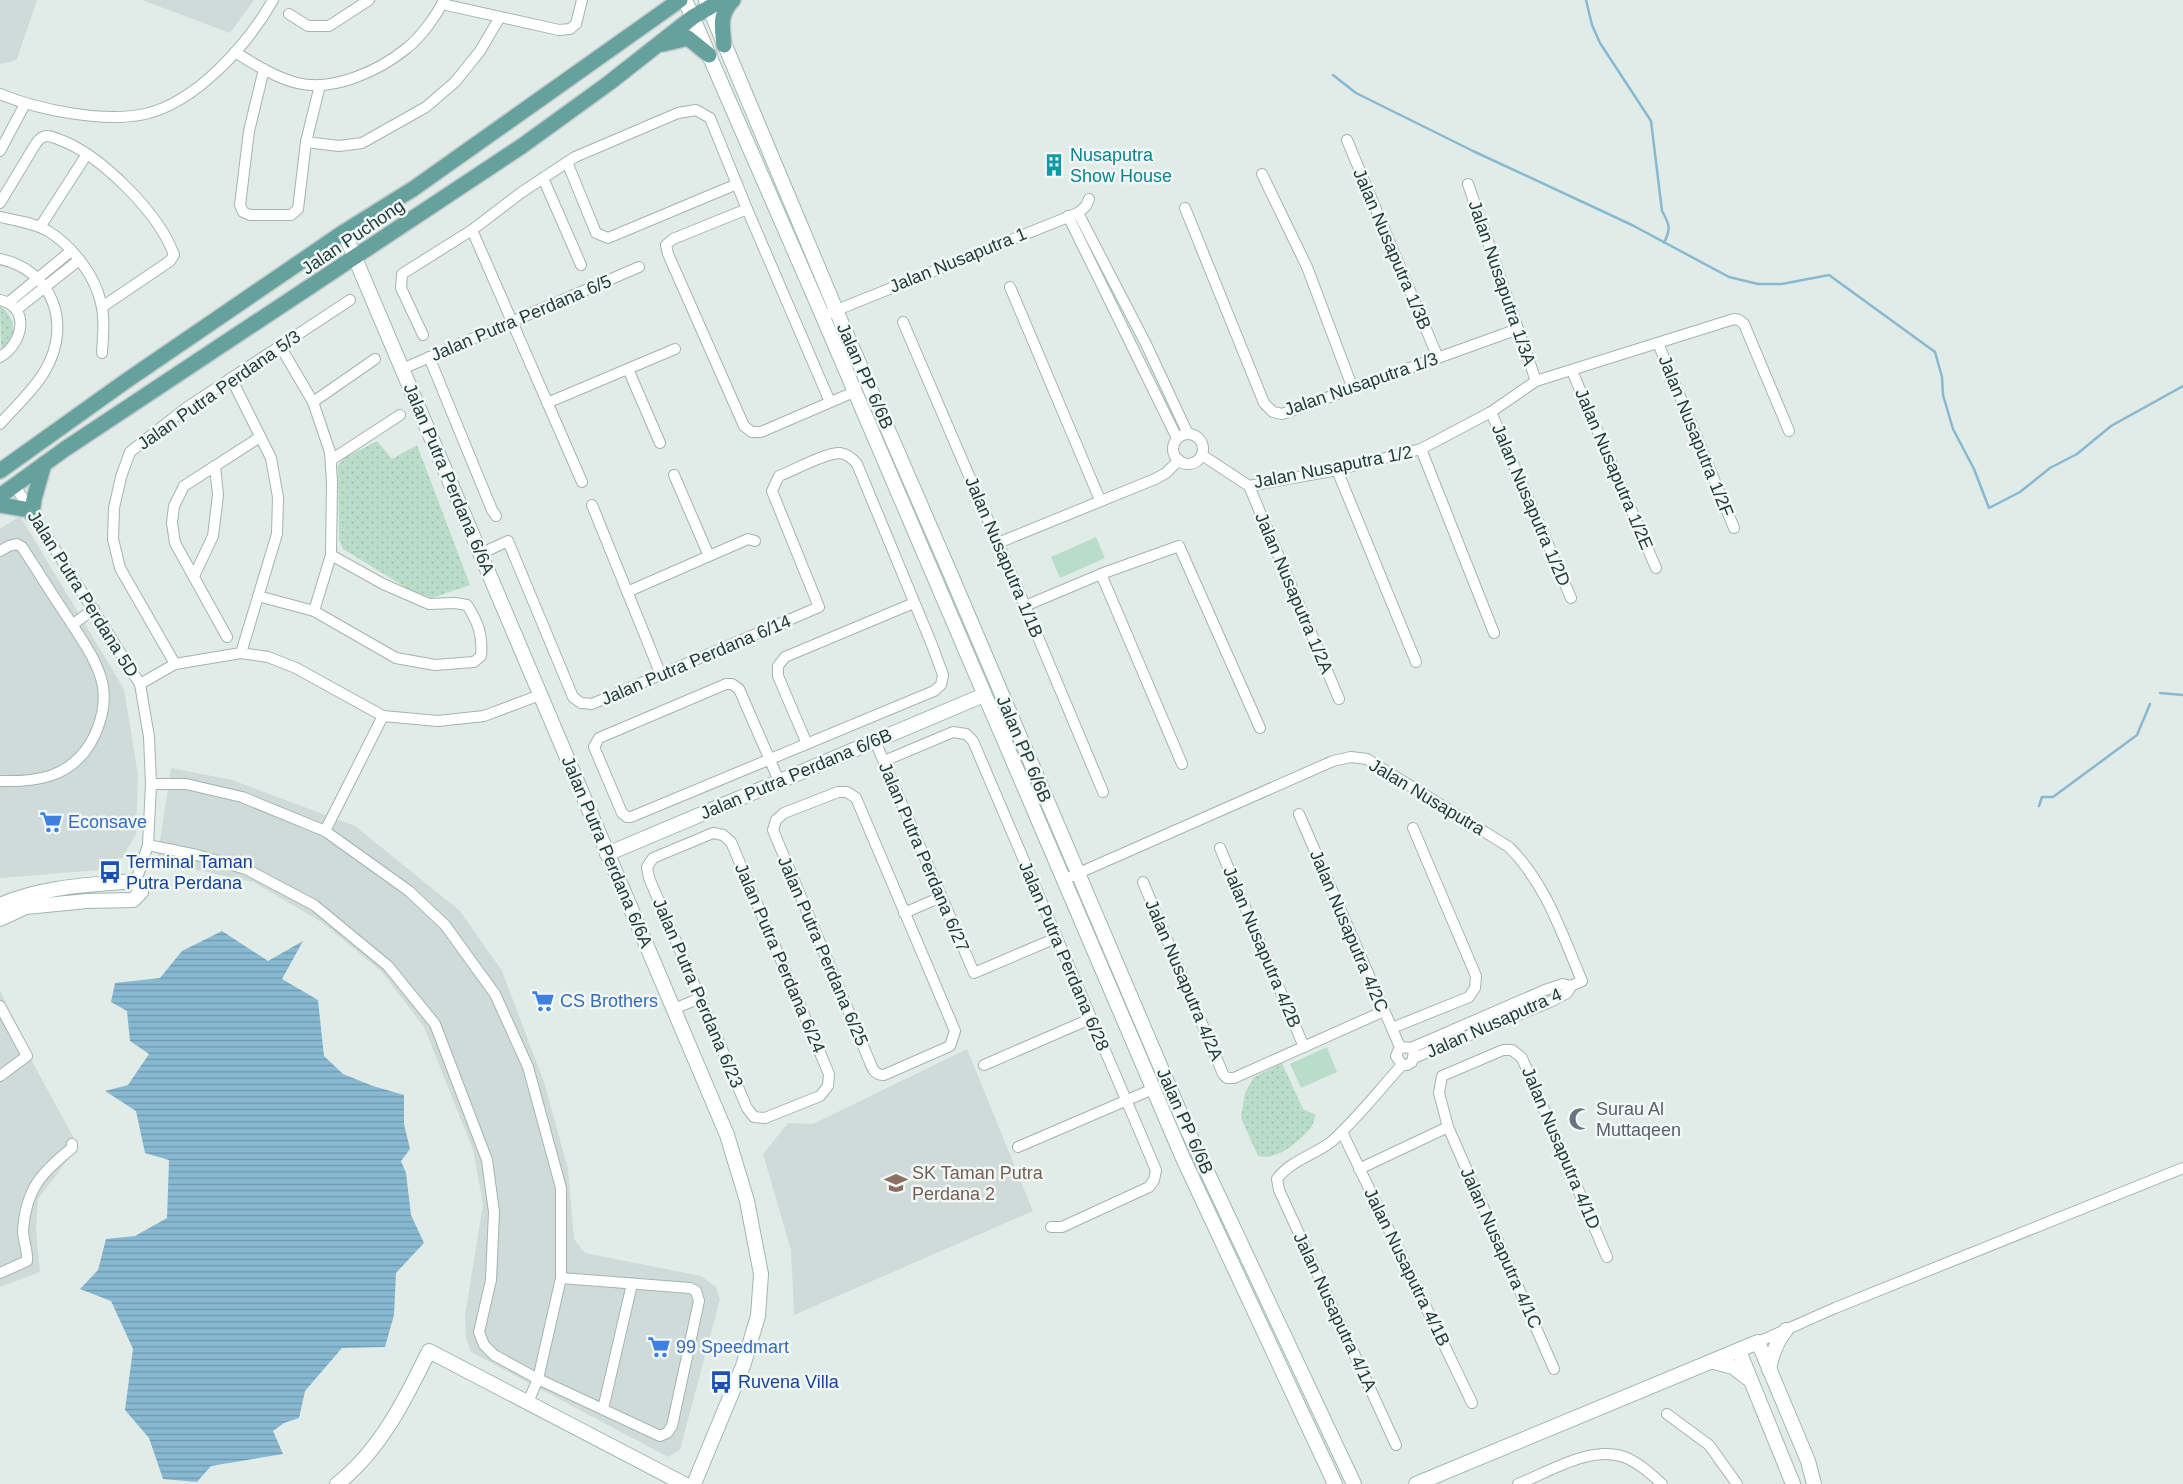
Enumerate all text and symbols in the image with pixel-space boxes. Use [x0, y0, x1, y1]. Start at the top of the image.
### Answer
place label: Nusaputra Show House [1070, 145, 1172, 186]
building icon: Nusaputra Show House [1041, 152, 1067, 178]
street label: Jalan Nusaputra 1/3B [1349, 165, 1435, 333]
street label: Jalan Puchong [298, 195, 408, 279]
street label: Jalan Nusaputra 1/3A [1464, 198, 1540, 368]
street label: Jalan Nusaputra 1 [887, 223, 1029, 297]
street label: Jalan Putra Perdana 6/5 [428, 271, 614, 365]
street label: Jalan PP 6/6B [833, 320, 897, 432]
street label: Jalan Putra Perdana 5/3 [134, 326, 304, 454]
street label: Jalan Nusaputra 1/3 [1282, 348, 1440, 420]
street label: Jalan Nusaputra 1/2F [1654, 352, 1738, 520]
street label: Jalan Putra Perdana 6/6A [400, 380, 498, 578]
street label: Jalan Nusaputra 1/2E [1571, 385, 1657, 553]
street label: Jalan Nusaputra 1/2D [1488, 421, 1574, 589]
street label: Jalan Nusaputra 1/2 [1252, 442, 1414, 492]
street label: Jalan Nusaputra 1/1B [961, 473, 1047, 641]
street label: Jalan Putra Perdana 5D [24, 507, 142, 681]
street label: Jalan Nusaputra 1/2A [1251, 509, 1337, 677]
street label: Jalan Putra Perdana 6/14 [598, 611, 794, 709]
street label: Jalan PP 6/6B [993, 693, 1055, 805]
street label: Jalan Putra Perdana 6/6B [697, 725, 895, 823]
street label: Jalan Putra Perdana 6/6A [558, 753, 656, 951]
street label: Jalan Nusaputra [1366, 755, 1489, 840]
street label: Jalan Putra Perdana 6/27 [875, 759, 973, 955]
supermarket icon: Econsave [38, 809, 64, 835]
place label: Econsave [68, 812, 147, 832]
street label: Jalan Nusaputra 4/2C [1306, 847, 1392, 1015]
place label: Terminal Taman Putra Perdana [126, 852, 253, 893]
street label: Jalan Putra Perdana 6/25 [774, 853, 872, 1049]
street label: Jalan Putra Perdana 6/28 [1015, 858, 1113, 1054]
bus stop icon: Terminal Taman Putra Perdana [97, 859, 123, 885]
street label: Jalan Putra Perdana 6/24 [731, 860, 829, 1056]
street label: Jalan Nusaputra 4/2B [1219, 863, 1305, 1031]
street label: Jalan Putra Perdana 6/23 [649, 895, 747, 1091]
street label: Jalan Nusaputra 4/2A [1141, 896, 1227, 1064]
street label: Jalan Nusaputra 4 [1423, 984, 1565, 1062]
supermarket icon: CS Brothers [530, 988, 556, 1014]
place label: CS Brothers [560, 991, 658, 1011]
street label: Jalan Nusaputra 4/1D [1518, 1064, 1604, 1232]
street label: Jalan PP 6/6B [1153, 1065, 1217, 1177]
place label: Surau Al Muttaqeen [1596, 1099, 1681, 1140]
mosque icon: Surau Al Muttaqeen [1567, 1106, 1593, 1132]
place label: SK Taman Putra Perdana 2 [912, 1163, 1044, 1204]
street label: Jalan Nusaputra 4/1C [1456, 1164, 1546, 1332]
school or university icon: SK Taman Putra Perdana 2 [883, 1170, 909, 1196]
street label: Jalan Nusaputra 4/1B [1360, 1185, 1454, 1349]
street label: Jalan Nusaputra 4/1A [1289, 1229, 1381, 1395]
supermarket icon: 99 Speedmart [646, 1334, 672, 1360]
place label: 99 Speedmart [676, 1337, 789, 1357]
bus stop icon: Ruvena Villa [708, 1369, 734, 1395]
place label: Ruvena Villa [738, 1372, 840, 1392]

